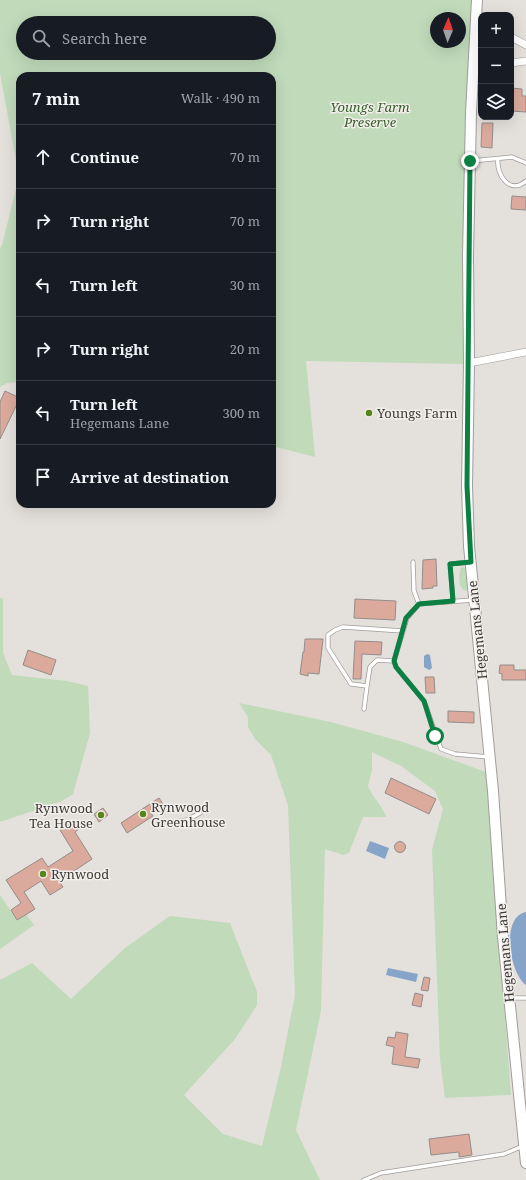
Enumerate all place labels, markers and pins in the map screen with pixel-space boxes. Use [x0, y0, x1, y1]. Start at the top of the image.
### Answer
place label: Youngs Farm [376, 404, 457, 422]
marker: Youngs Farm [364, 408, 374, 418]
place label: Rynwood Greenhouse [151, 798, 226, 831]
place label: Rynwood Tea House [29, 799, 93, 832]
marker: Rynwood Greenhouse [138, 809, 148, 819]
marker: Rynwood Tea House [96, 810, 106, 820]
place label: Rynwood [51, 865, 109, 883]
marker: Rynwood [38, 869, 48, 879]

